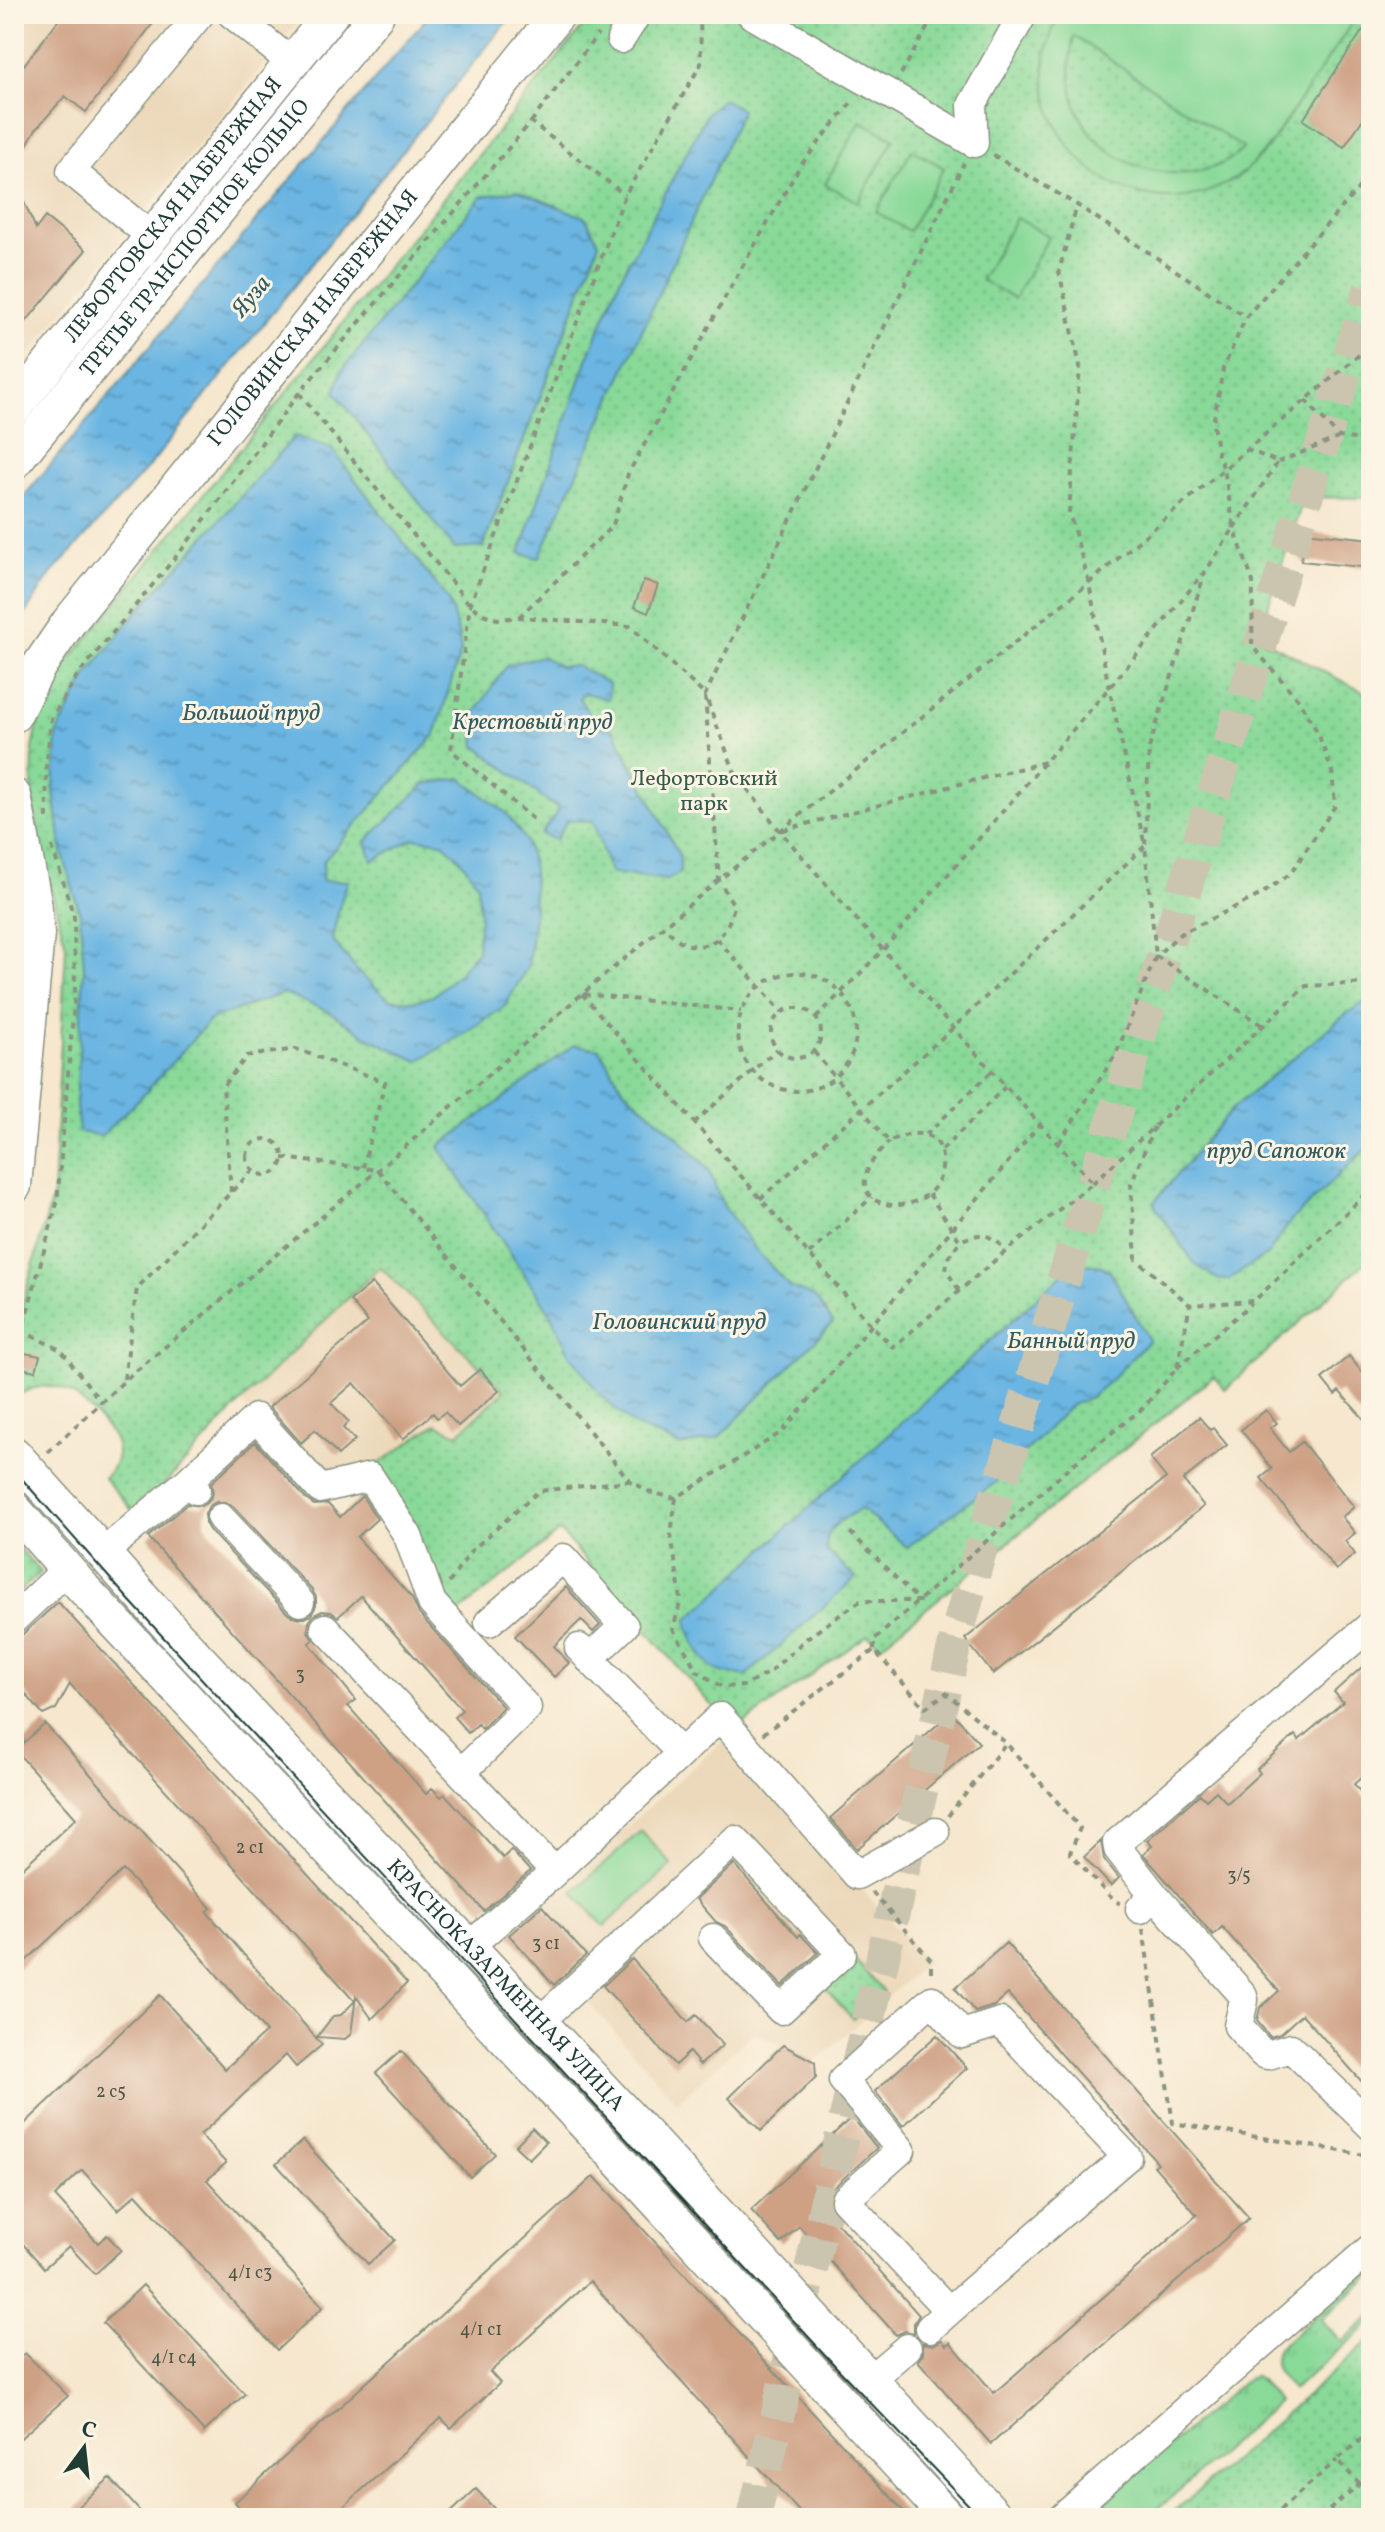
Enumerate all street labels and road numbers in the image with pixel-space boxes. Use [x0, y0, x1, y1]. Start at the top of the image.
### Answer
street label: ЛЕФОРТОВСКАЯ НАБЕРЕЖНАЯ [57, 71, 290, 350]
street label: ТРЕТЬЕ ТРАНСПОРТНОЕ КОЛЬЦО [73, 93, 317, 384]
street label: ГОЛОВИНСКАЯ НАБЕРЕЖНАЯ [200, 183, 426, 453]
street label: КРАСНОКАЗАРМЕННАЯ УЛИЦА [379, 1853, 632, 2119]

